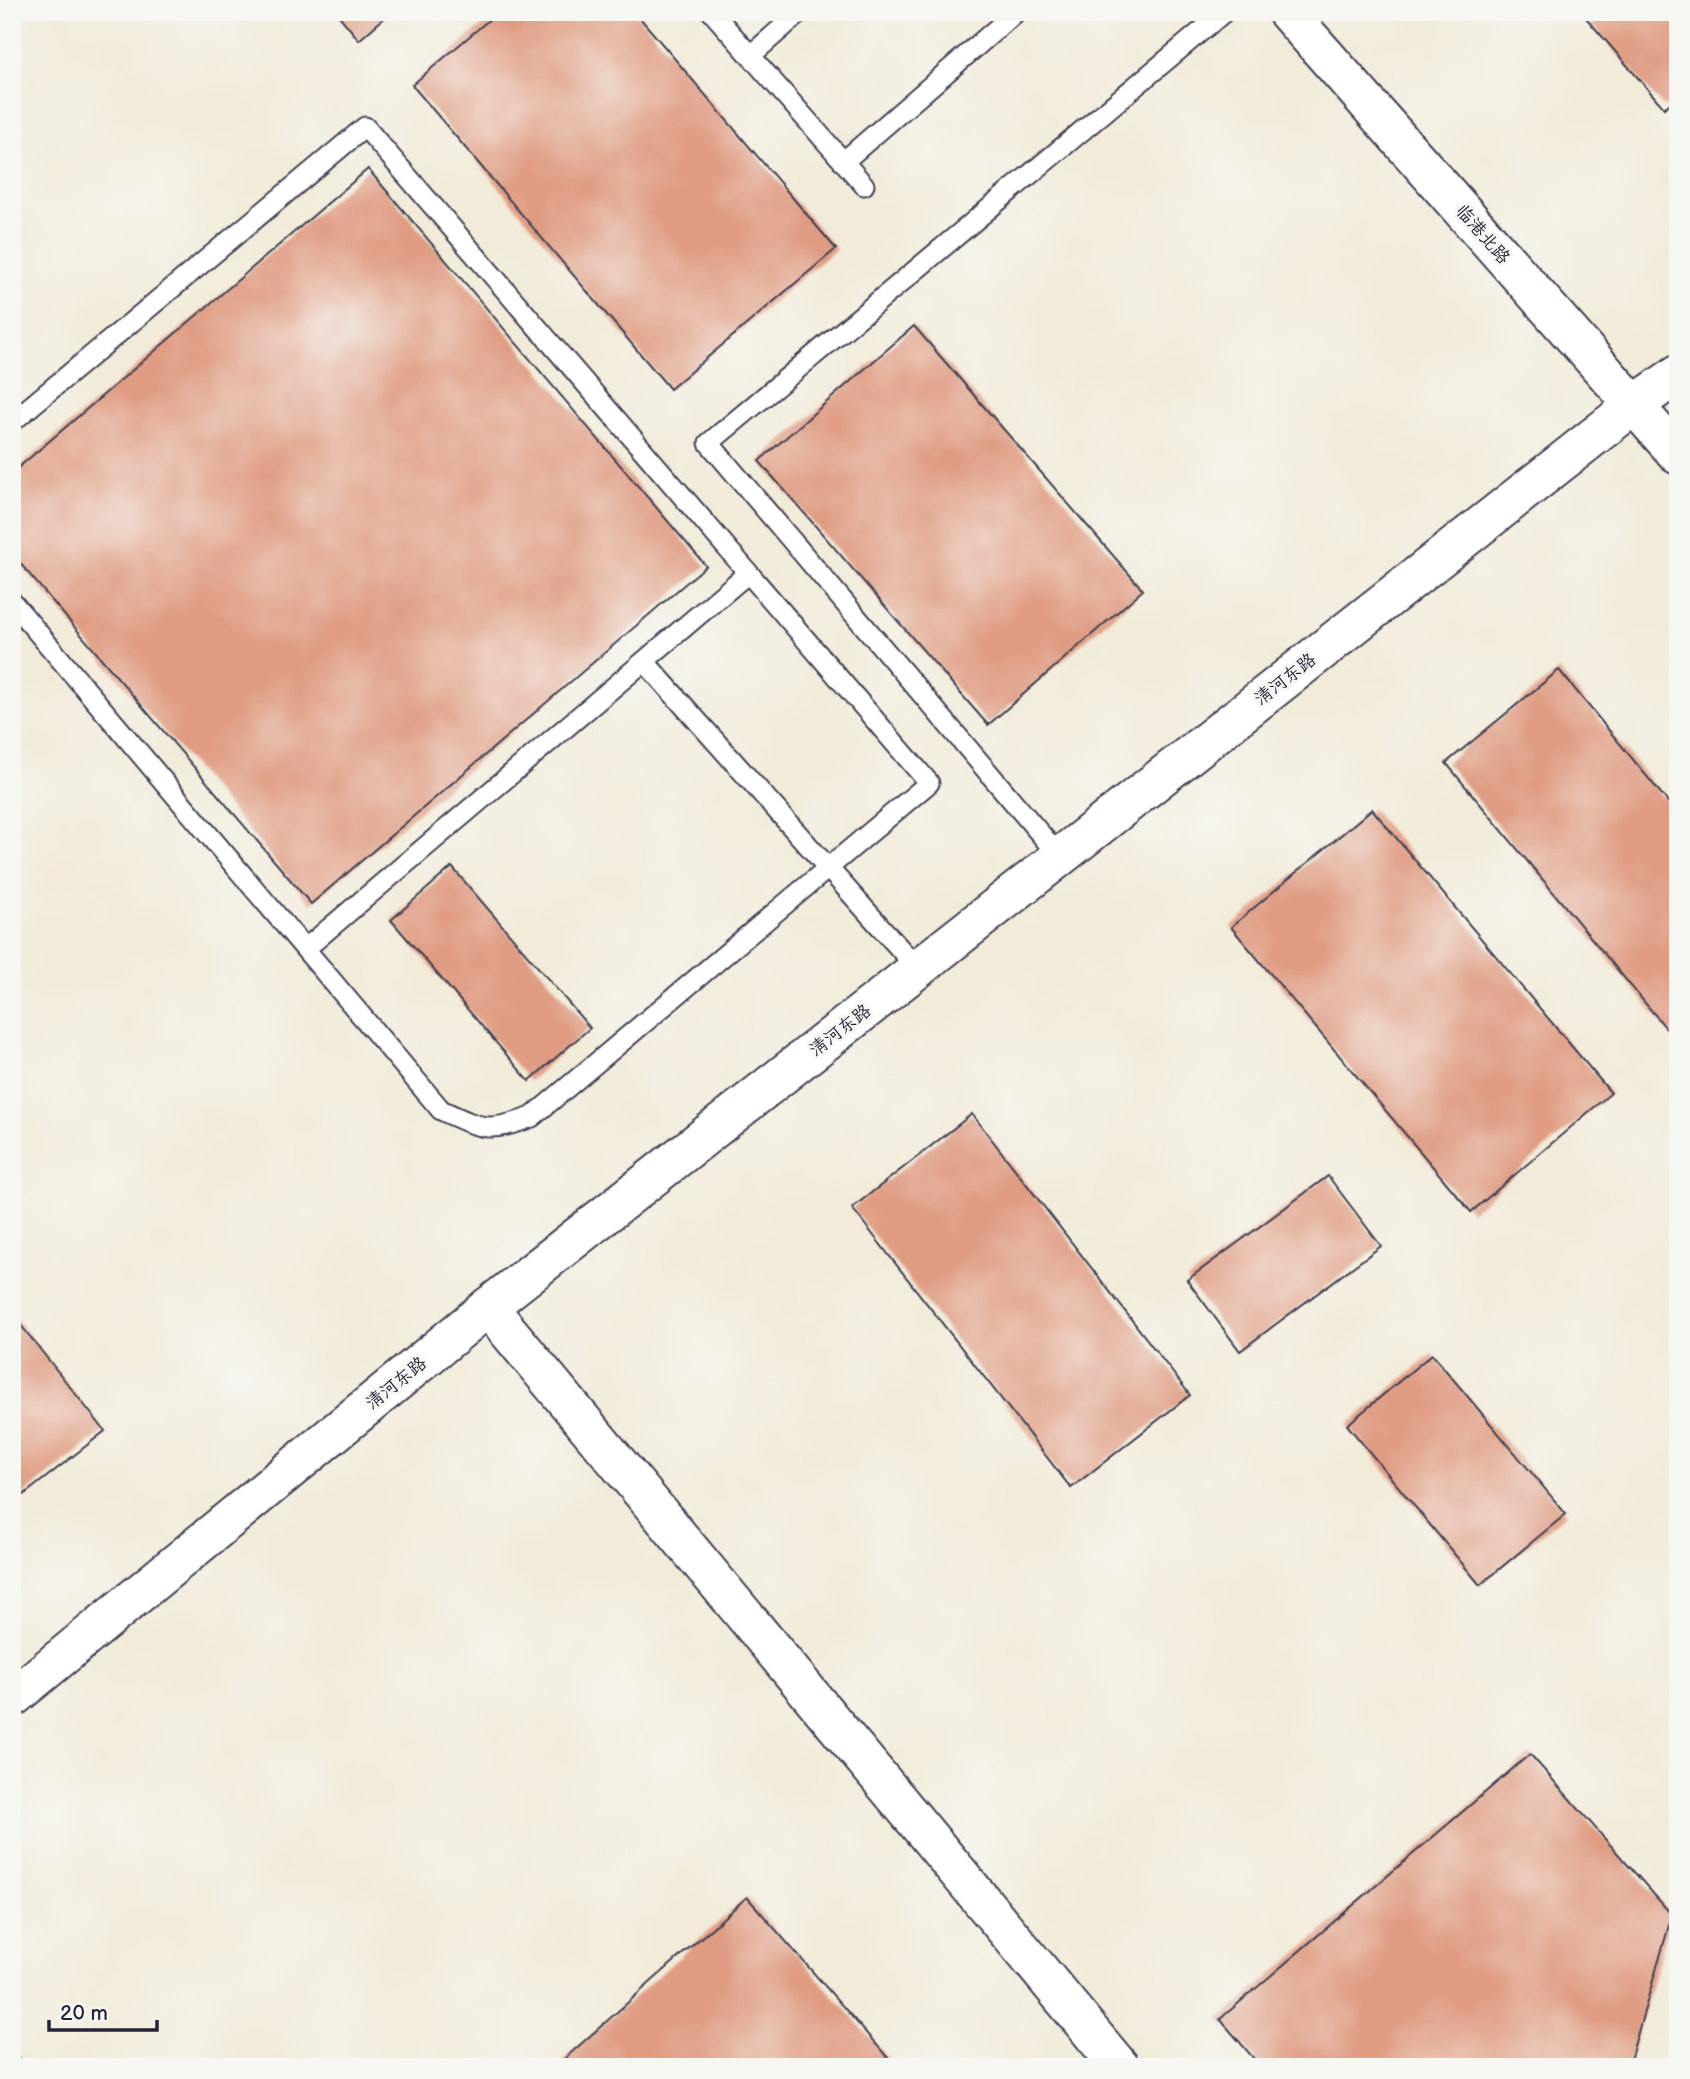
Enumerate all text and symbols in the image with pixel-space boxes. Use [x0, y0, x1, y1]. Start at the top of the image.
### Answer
street label: 临港北路 [1451, 200, 1514, 268]
street label: 清河东路 [1250, 649, 1320, 710]
street label: 清河东路 [805, 1000, 875, 1061]
street label: 清河东路 [362, 1353, 431, 1414]
scale bar [49, 1988, 158, 2032]
text: 20 m [60, 2001, 108, 2026]

